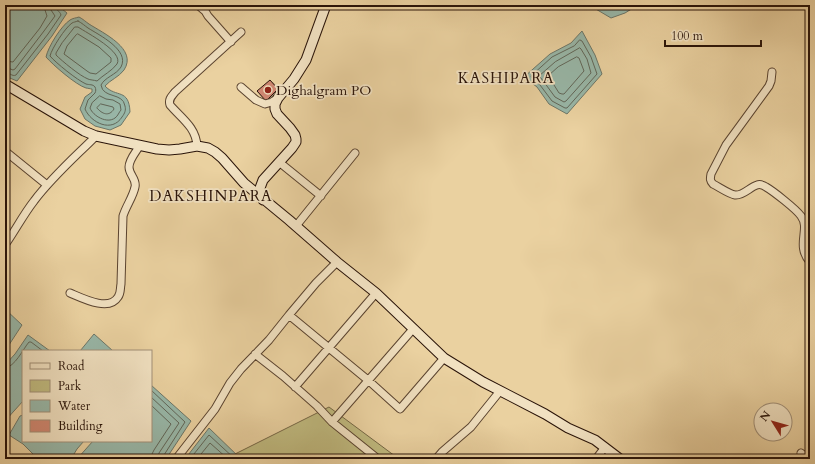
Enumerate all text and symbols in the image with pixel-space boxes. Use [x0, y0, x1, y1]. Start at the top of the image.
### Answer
scale bar [665, 22, 761, 48]
text: 100 m [671, 28, 704, 44]
district label: KASHIPARA [458, 68, 554, 88]
place label: Dighalgram PO [276, 81, 371, 100]
marker: Dighalgram PO [263, 85, 273, 95]
district label: DAKSHINPARA [149, 186, 273, 206]
legend [22, 350, 152, 442]
text: Road [58, 358, 85, 374]
text: Park [58, 378, 82, 394]
text: Water [57, 398, 91, 414]
north arrow [753, 402, 793, 442]
text: N [757, 408, 775, 425]
text: Building [58, 418, 103, 434]

